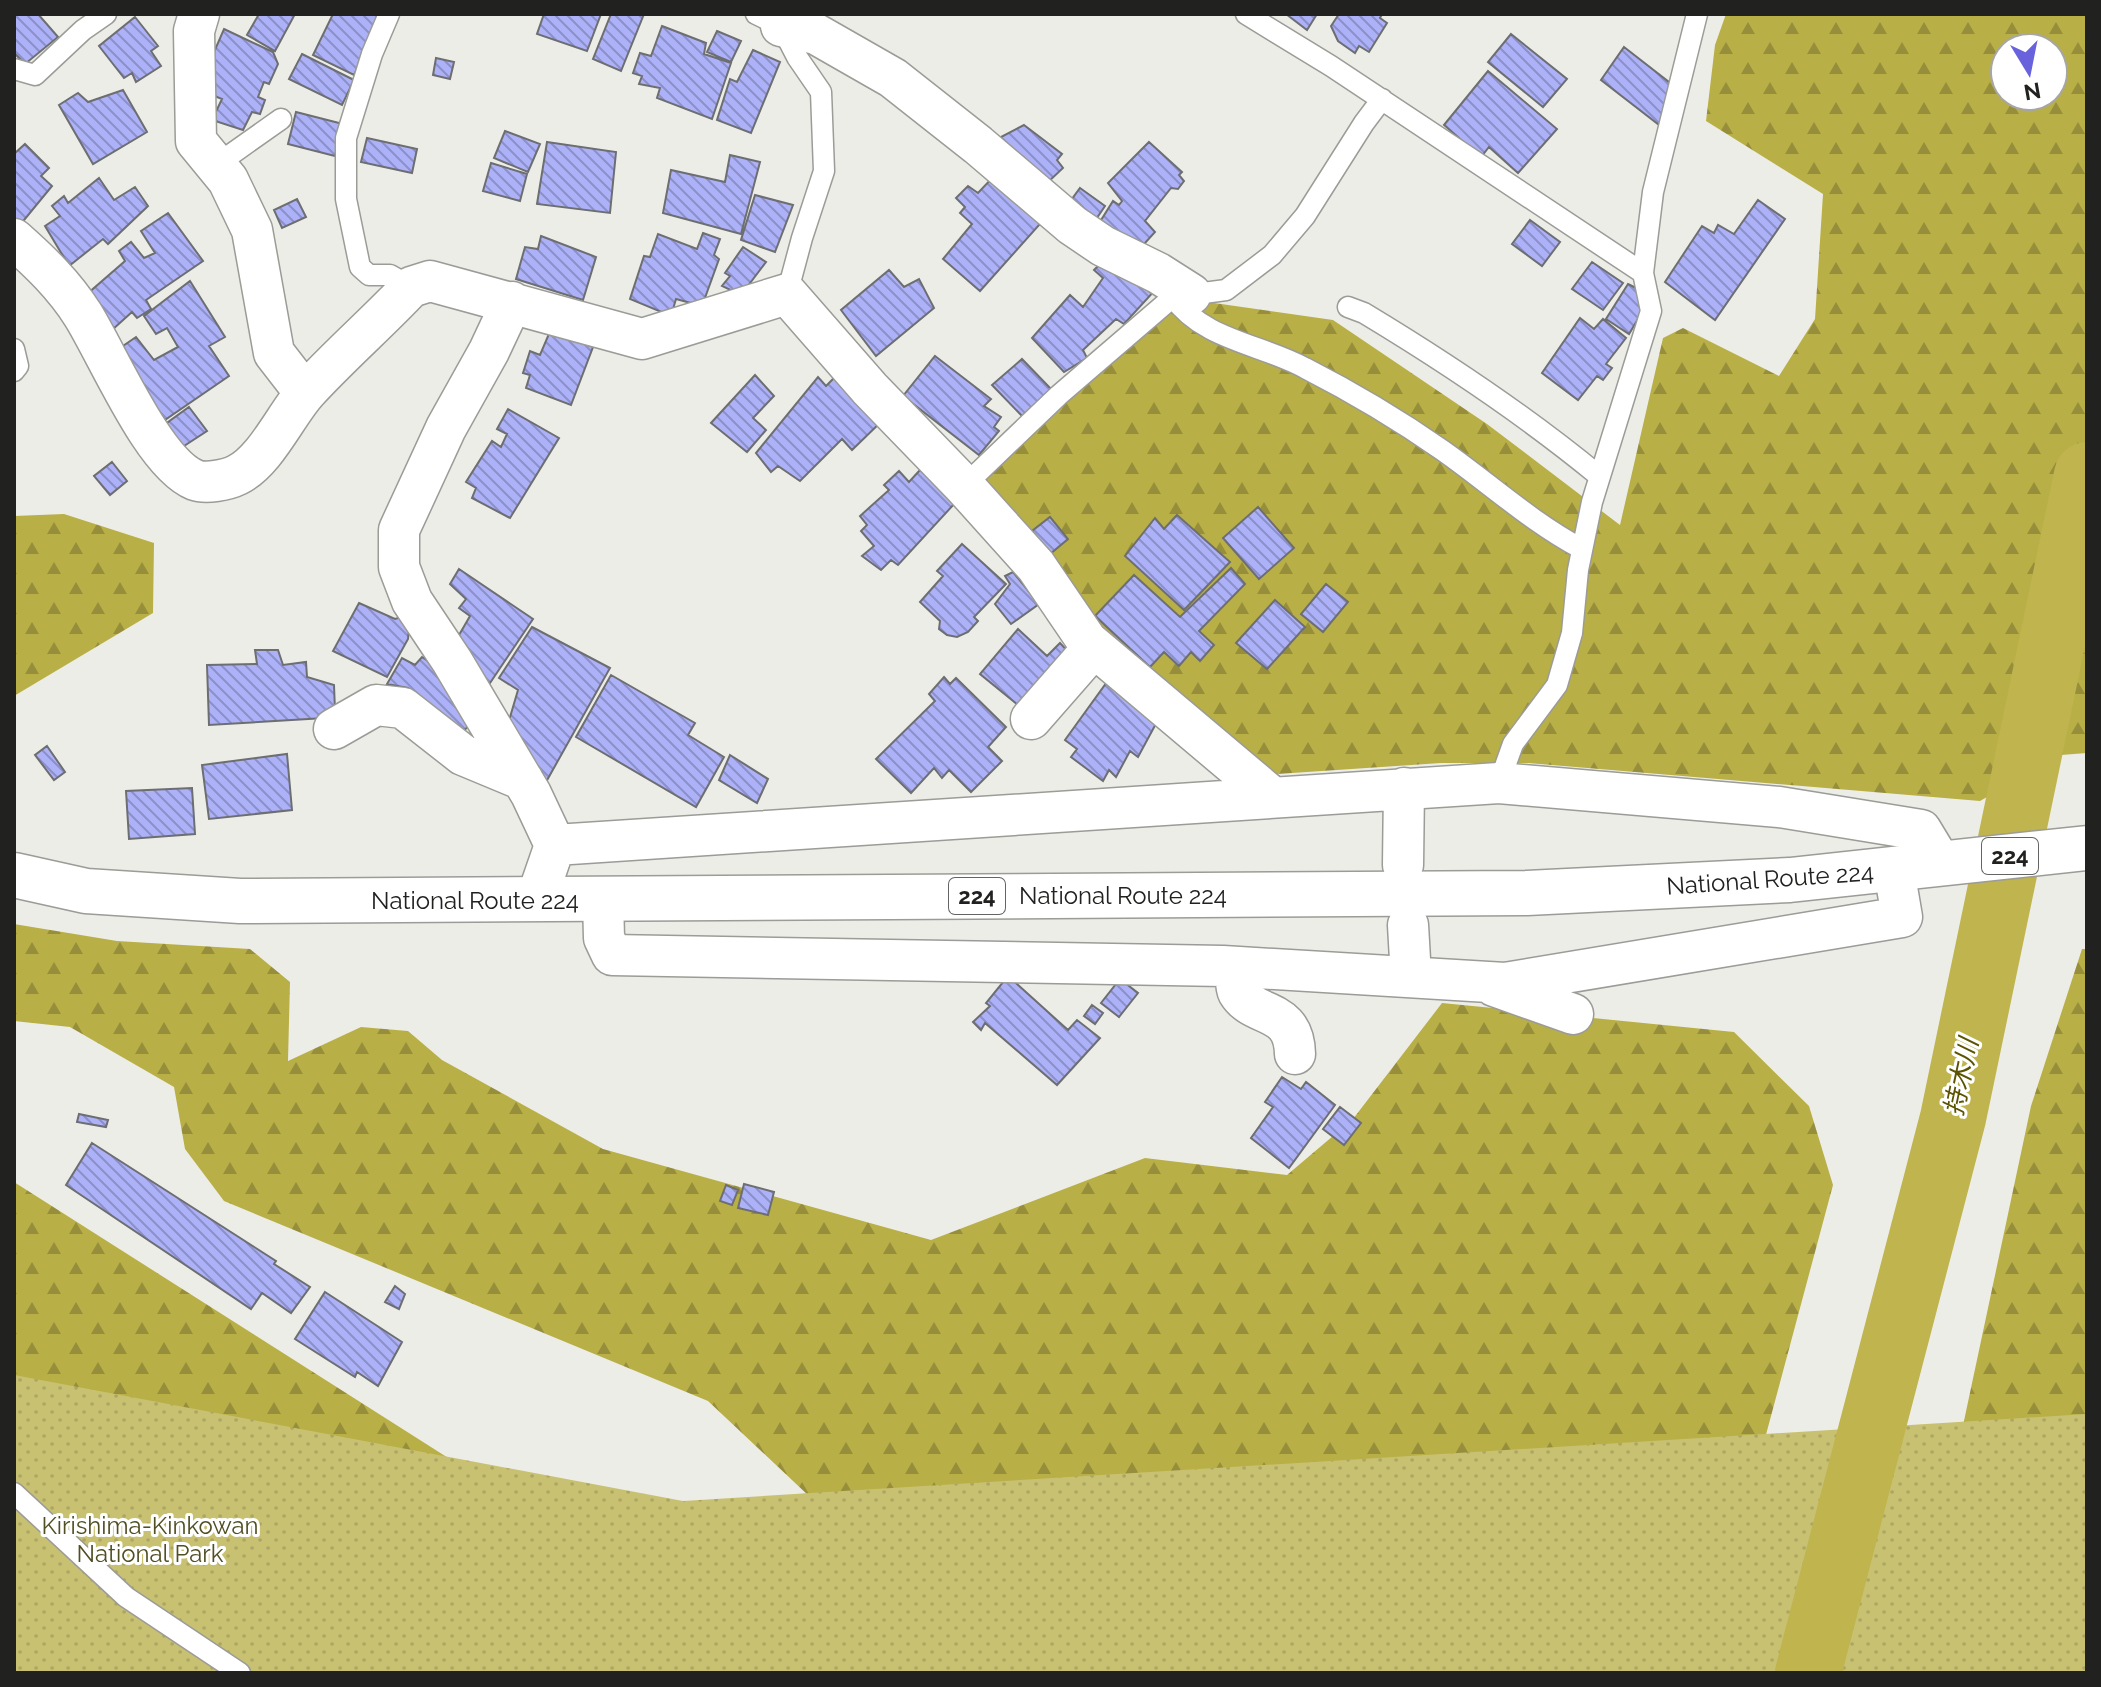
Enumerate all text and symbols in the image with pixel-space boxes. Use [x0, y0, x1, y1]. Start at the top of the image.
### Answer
north arrow [1989, 32, 2069, 112]
text: N [2022, 77, 2043, 106]
road number: 224 [1982, 838, 2038, 874]
street label: National Route 224 [1665, 857, 1875, 901]
road number: 224 [949, 878, 1005, 914]
street label: National Route 224 [1019, 881, 1227, 910]
street label: National Route 224 [371, 886, 579, 915]
water label: 持木川 [1938, 1033, 1984, 1118]
park label: Kirishima-Kinkowan National Park [41, 1511, 259, 1568]

